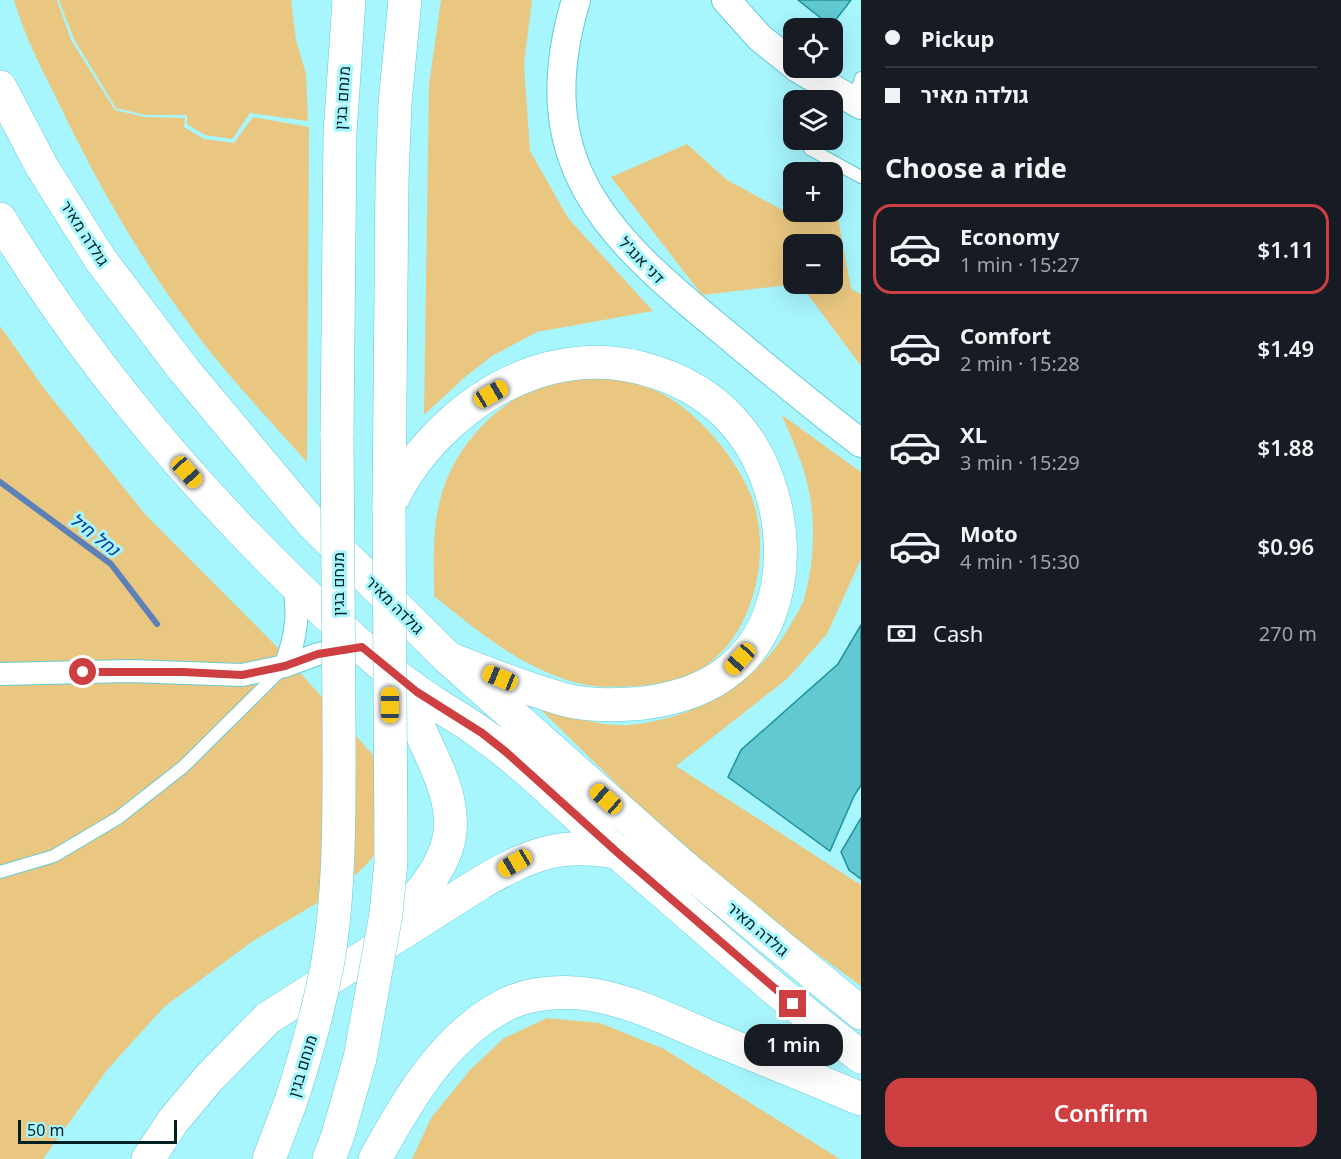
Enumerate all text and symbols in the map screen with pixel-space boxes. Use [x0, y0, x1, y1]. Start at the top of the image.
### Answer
map controls [783, 18, 843, 294]
button: locate [783, 18, 843, 78]
text: Pickup [921, 23, 994, 53]
street label: מנחם בגין [329, 65, 355, 131]
text: גולדה מאיר [921, 79, 1029, 109]
button: layers [783, 90, 843, 150]
text: Choose a ride [885, 149, 1067, 186]
button: + [783, 162, 843, 222]
street label: גולדה מאיר [56, 196, 114, 270]
text: Economy [960, 221, 1059, 251]
icon: car [888, 222, 942, 276]
street label: דני אנג'ל [614, 232, 670, 288]
button: − [783, 234, 843, 294]
text: $1.11 [1258, 234, 1314, 264]
text: 1 min · 15:27 [960, 251, 1080, 278]
text: Comfort [960, 320, 1051, 350]
icon: car [888, 321, 942, 375]
text: $1.49 [1258, 333, 1314, 363]
text: 2 min · 15:28 [960, 350, 1080, 377]
car [471, 377, 511, 411]
text: XL [960, 419, 987, 449]
icon: car [888, 420, 942, 474]
text: $1.88 [1258, 432, 1314, 462]
text: 3 min · 15:29 [960, 449, 1080, 476]
car [168, 453, 206, 491]
water label: נחל חיל [65, 507, 126, 562]
text: Moto [960, 518, 1018, 548]
icon: car [888, 519, 942, 573]
text: $0.96 [1258, 531, 1314, 561]
text: 4 min · 15:30 [960, 548, 1080, 575]
street label: מנחם בגין [327, 552, 349, 616]
street label: גולדה מאיר [361, 571, 429, 639]
icon: cash [885, 617, 918, 650]
text: Cash [933, 618, 983, 648]
text: 270 m [1259, 620, 1317, 647]
car [721, 640, 759, 678]
route start [69, 658, 96, 685]
car [480, 663, 520, 693]
car [381, 687, 399, 723]
car [587, 780, 625, 818]
car [495, 846, 535, 880]
street label: גולדה מאיר [723, 897, 793, 961]
route end [779, 990, 806, 1017]
callout: 1 min [744, 1025, 842, 1067]
text: 1 min [766, 1031, 821, 1058]
street label: מנחם בגין [282, 1032, 322, 1100]
button: Confirm [885, 1078, 1317, 1147]
scale bar [18, 1117, 177, 1144]
text: 50 m [27, 1119, 64, 1141]

